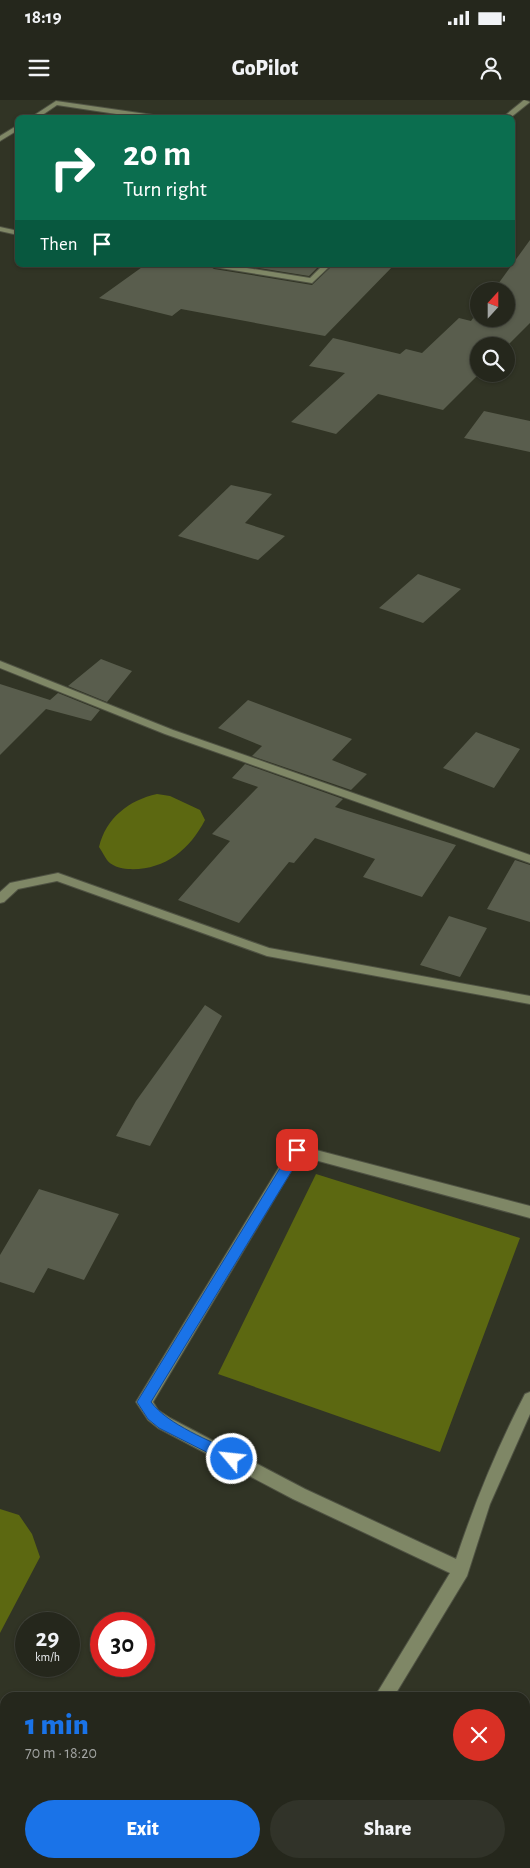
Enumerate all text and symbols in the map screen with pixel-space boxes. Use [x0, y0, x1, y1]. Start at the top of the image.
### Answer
text: 18:19 [25, 8, 62, 27]
icon: menu [25, 54, 53, 82]
icon: person [477, 54, 505, 82]
text: GoPilot [232, 57, 298, 79]
icon: right [40, 135, 105, 200]
text: 20 m [123, 137, 191, 172]
text: Turn right [123, 178, 207, 200]
icon: arrive [88, 230, 116, 258]
text: Then [40, 235, 78, 254]
north arrow [470, 282, 515, 328]
map controls [470, 282, 515, 382]
button: search [470, 337, 515, 382]
pin [276, 1129, 318, 1171]
icon: arrive [283, 1136, 311, 1164]
position arrow [205, 1432, 257, 1484]
speed limit sign: 30 [90, 1612, 155, 1677]
text: 29 [36, 1626, 59, 1651]
text: km/h [35, 1651, 60, 1663]
button: close [453, 1709, 505, 1761]
text: 1 min [25, 1710, 89, 1740]
text: 70 m · 18:20 [25, 1745, 97, 1761]
button: Exit [25, 1800, 260, 1858]
button: Share [270, 1800, 505, 1858]

